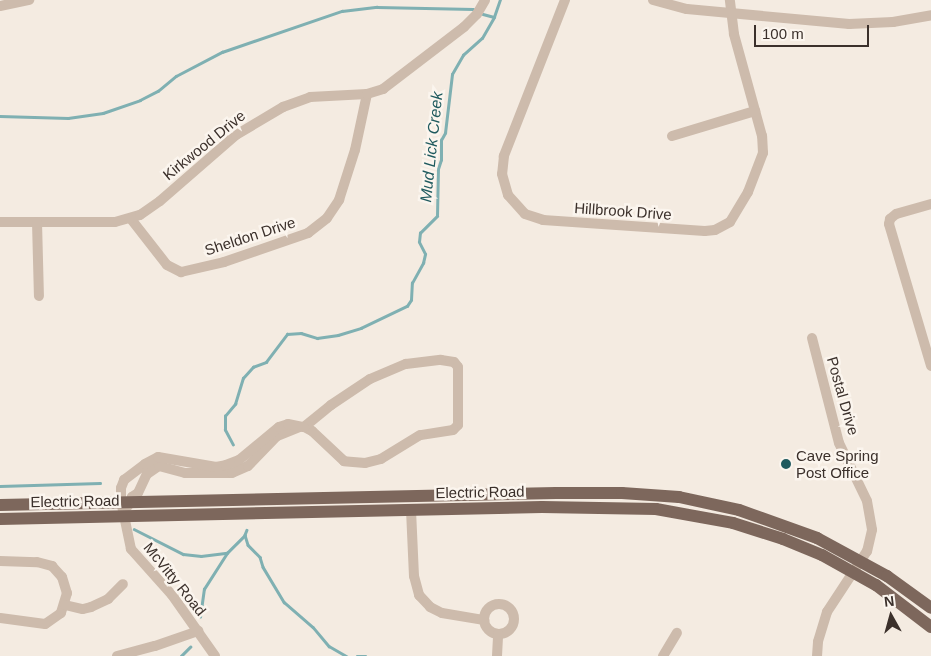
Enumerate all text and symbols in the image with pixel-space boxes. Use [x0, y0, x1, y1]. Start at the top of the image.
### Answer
scale bar [756, 15, 871, 47]
text: 100 m [762, 25, 804, 42]
water label: Mud Lick Creek [417, 91, 447, 203]
street label: Kirkwood Drive [159, 106, 249, 184]
street label: Hillbrook Drive [574, 199, 672, 223]
street label: Sheldon Drive [202, 213, 298, 259]
street label: Postal Drive [823, 355, 863, 437]
place label: Cave Spring Post Office [796, 446, 879, 481]
marker: Cave Spring Post Office [780, 458, 792, 470]
street label: Electric Road [435, 482, 525, 502]
street label: Electric Road [30, 491, 120, 511]
street label: McVitty Road [140, 539, 210, 619]
north arrow [866, 591, 916, 641]
text: N [883, 593, 895, 610]

